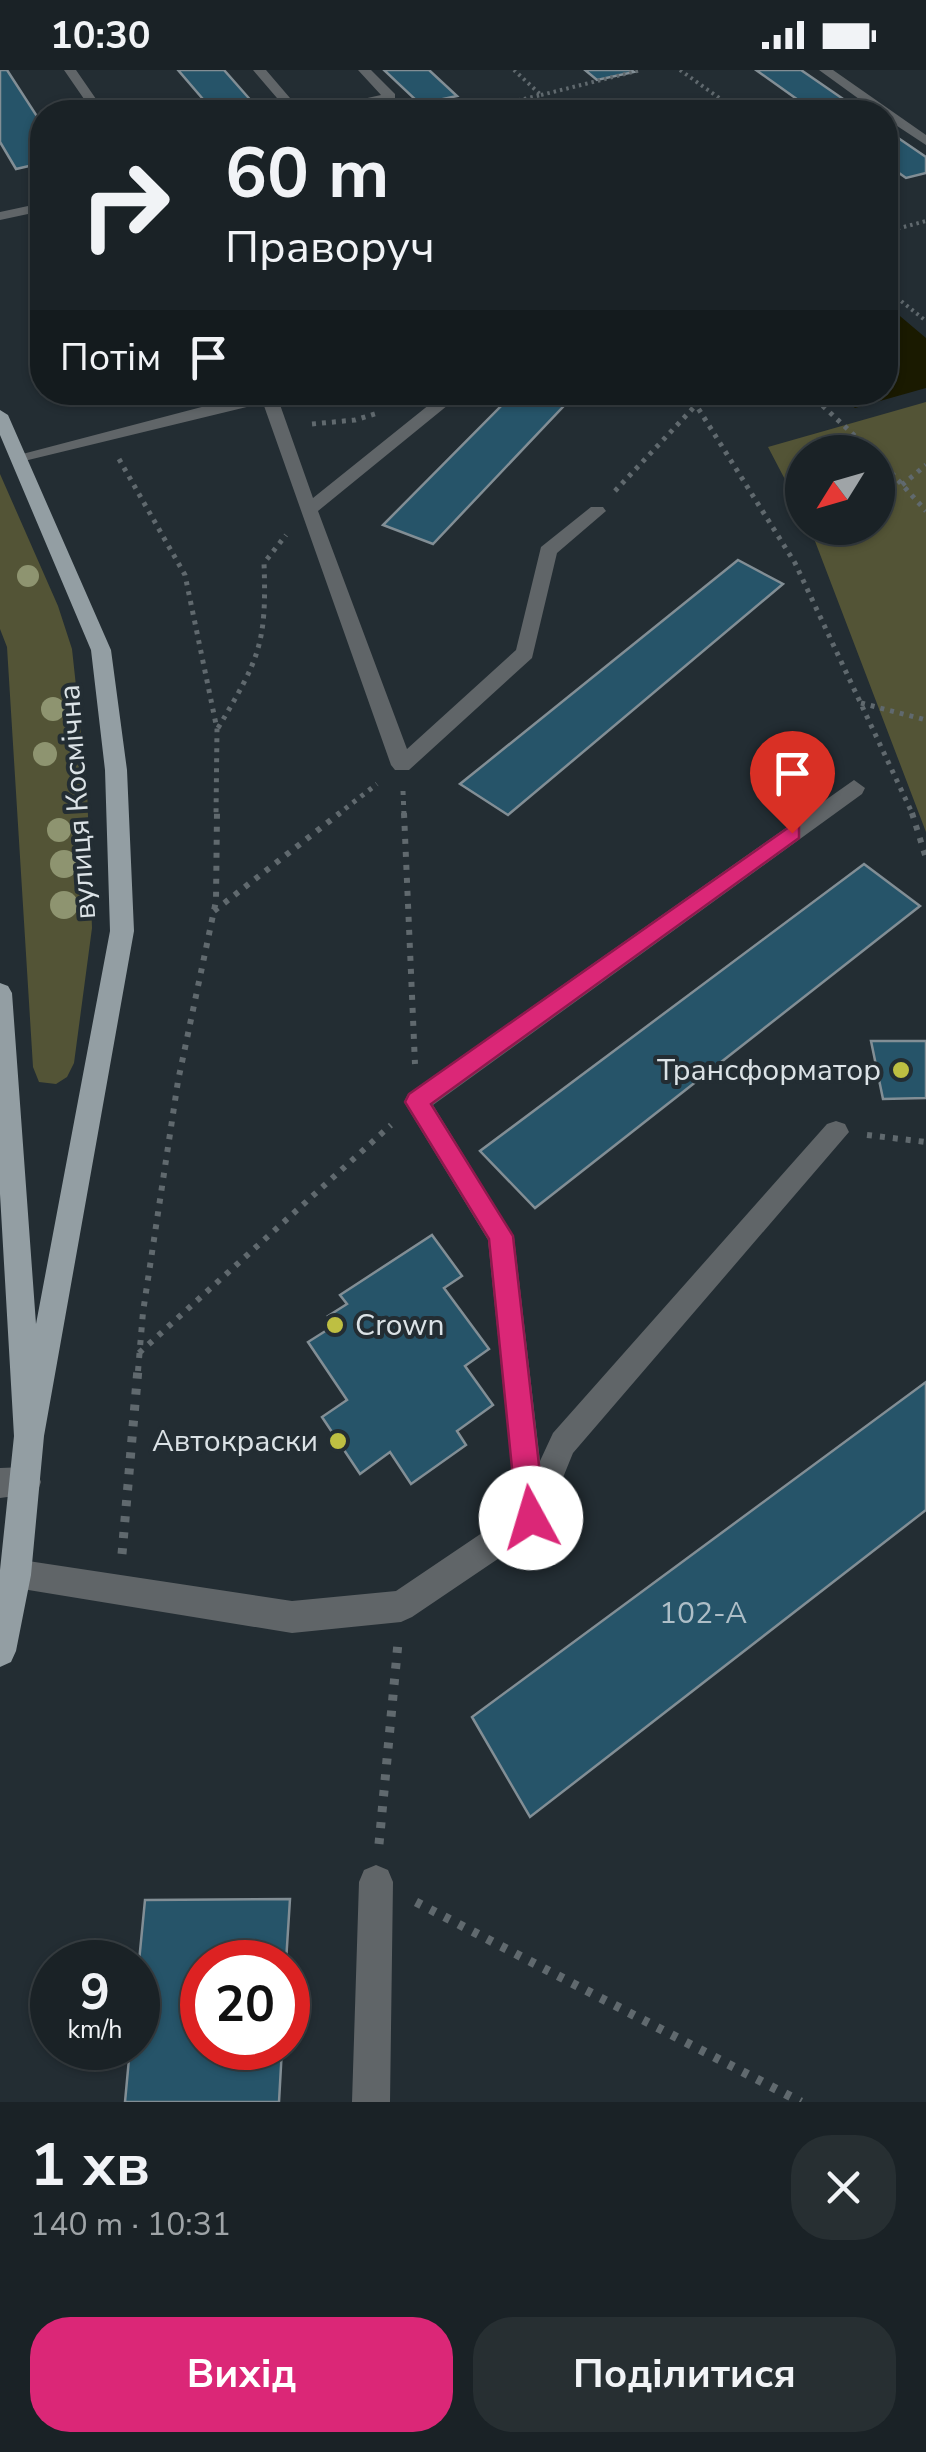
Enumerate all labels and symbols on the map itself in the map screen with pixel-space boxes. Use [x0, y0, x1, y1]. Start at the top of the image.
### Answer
north arrow [785, 435, 895, 545]
street label: вулиця Космічна [49, 683, 106, 921]
pin [750, 731, 835, 834]
place label: Трансформатор [657, 1050, 881, 1091]
marker: Трансформатор [890, 1059, 912, 1081]
place label: Crown [355, 1305, 444, 1346]
marker: Crown [324, 1314, 346, 1336]
place label: Автокраски [152, 1421, 318, 1462]
marker: Автокраски [327, 1430, 349, 1452]
position arrow [479, 1466, 583, 1570]
house number: 102-А [659, 1593, 747, 1634]
speed limit sign: 20 [180, 1940, 310, 2070]

